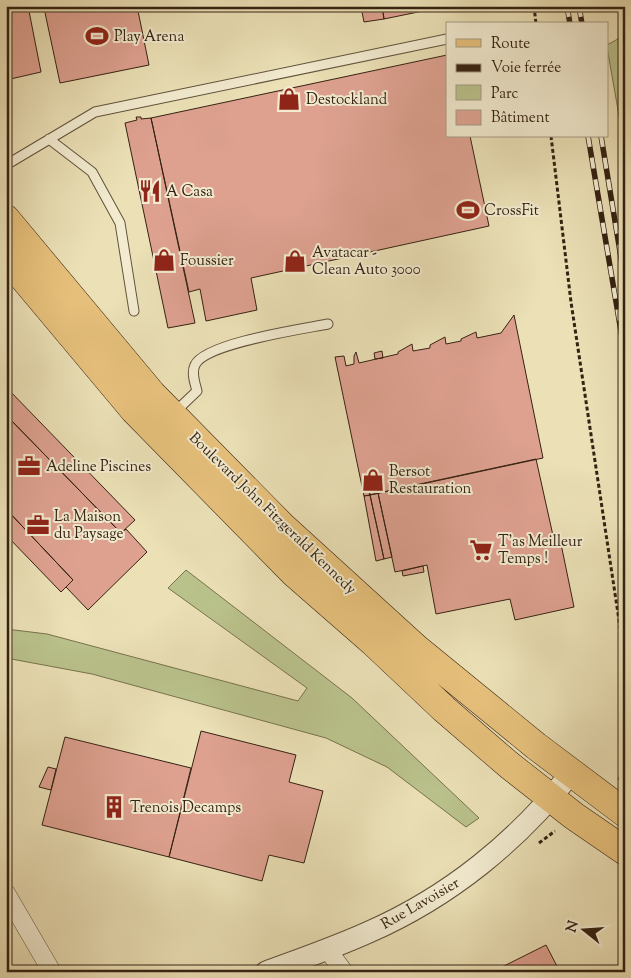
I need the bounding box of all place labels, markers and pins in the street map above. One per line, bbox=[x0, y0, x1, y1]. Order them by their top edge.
sports icon: Play Arena bbox=[84, 23, 110, 49]
place label: Play Arena bbox=[114, 27, 184, 48]
shop icon: Destockland bbox=[276, 86, 302, 112]
place label: Destockland bbox=[306, 90, 388, 111]
restaurant icon: A Casa bbox=[137, 178, 163, 204]
place label: A Casa bbox=[166, 182, 213, 203]
sports icon: CrossFit bbox=[455, 197, 481, 223]
place label: CrossFit bbox=[484, 201, 539, 222]
place label: Avatacar - Clean Auto 3000 bbox=[312, 243, 421, 281]
shop icon: Foussier bbox=[151, 247, 177, 273]
shop icon: Avatacar - Clean Auto 3000 bbox=[282, 248, 308, 274]
place label: Foussier bbox=[180, 251, 234, 272]
office icon: Adeline Piscines bbox=[16, 453, 42, 479]
place label: Adeline Piscines bbox=[46, 457, 151, 478]
place label: Bersot Restauration bbox=[389, 462, 472, 500]
shop icon: Bersot Restauration bbox=[360, 467, 386, 493]
place label: La Maison du Paysage bbox=[54, 507, 123, 545]
office icon: La Maison du Paysage bbox=[25, 512, 51, 538]
place label: T'as Meilleur Temps ! bbox=[498, 532, 583, 570]
supermarket icon: T'as Meilleur Temps ! bbox=[468, 537, 494, 563]
building icon: Trenois Decamps bbox=[101, 794, 127, 820]
place label: Trenois Decamps bbox=[130, 798, 241, 819]

